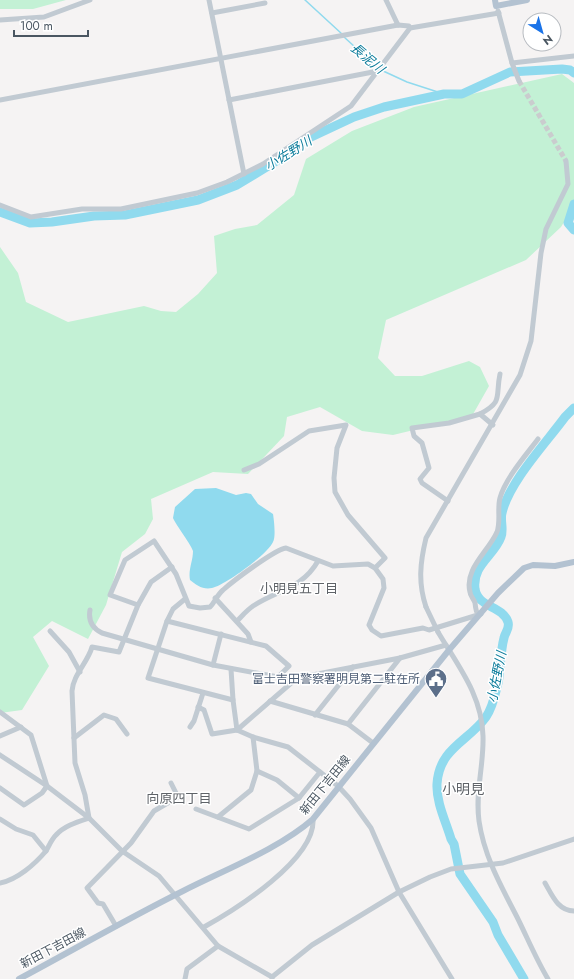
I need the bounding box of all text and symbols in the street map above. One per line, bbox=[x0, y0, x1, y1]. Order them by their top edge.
scale bar bbox=[14, 12, 88, 38]
north arrow bbox=[522, 12, 562, 52]
text: 100 m bbox=[20, 17, 53, 35]
text: N bbox=[540, 31, 556, 49]
water label: 長泥川 bbox=[347, 39, 390, 79]
water label: 小佐野川 bbox=[261, 131, 317, 175]
district label: 小明見五丁目 bbox=[260, 579, 338, 598]
water label: 小佐野川 bbox=[482, 648, 511, 704]
public building icon: 富士吉田警察署明見第二駐在所 bbox=[423, 666, 449, 699]
place label: 富士吉田警察署明見第二駐在所 bbox=[252, 670, 420, 688]
street label: 新田下吉田線 bbox=[295, 751, 355, 819]
district label: 小明見 bbox=[442, 779, 484, 799]
district label: 向原四丁目 bbox=[146, 789, 212, 808]
street label: 新田下吉田線 bbox=[17, 923, 89, 973]

